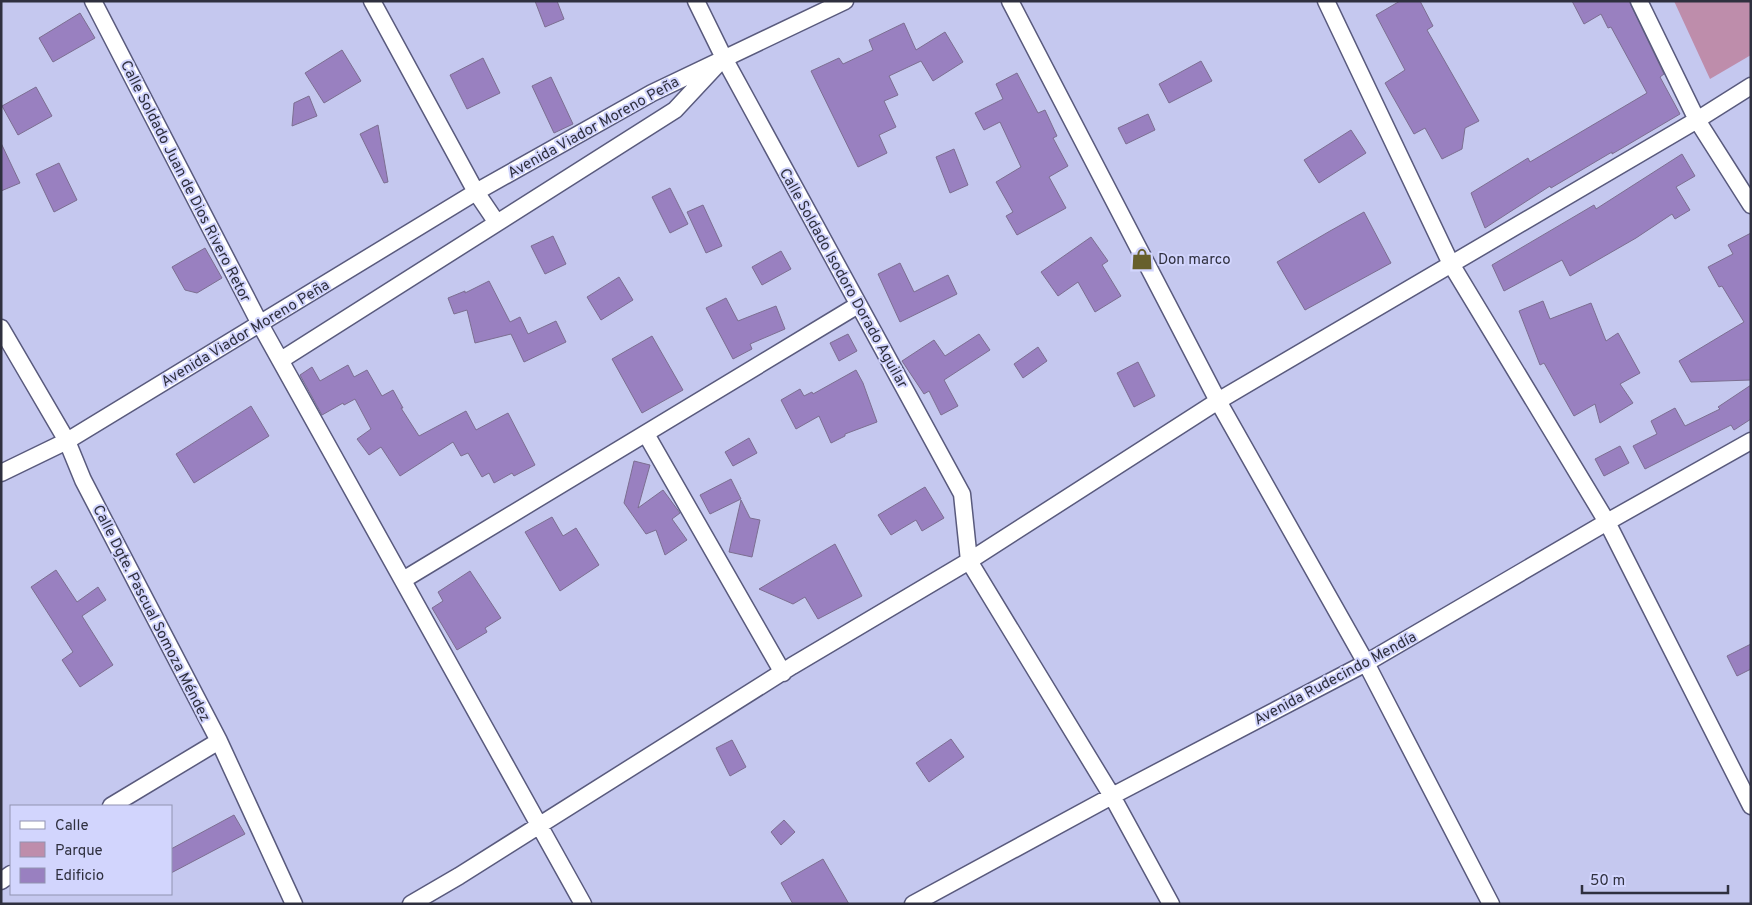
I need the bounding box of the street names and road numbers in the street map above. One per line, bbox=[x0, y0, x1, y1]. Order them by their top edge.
street label: Calle Soldado Juan de Dios Rivero Retor bbox=[115, 58, 254, 306]
street label: Avenida Viador Moreno Peña bbox=[505, 73, 683, 183]
street label: Calle Soldado Isodoro Dorado Aguilar bbox=[774, 165, 911, 392]
street label: Avenida Viador Moreno Peña bbox=[158, 276, 333, 392]
street label: Calle Dgte. Pascual Somoza Méndez bbox=[87, 502, 214, 725]
street label: Avenida Rudecindo Mendía bbox=[1251, 628, 1420, 730]

